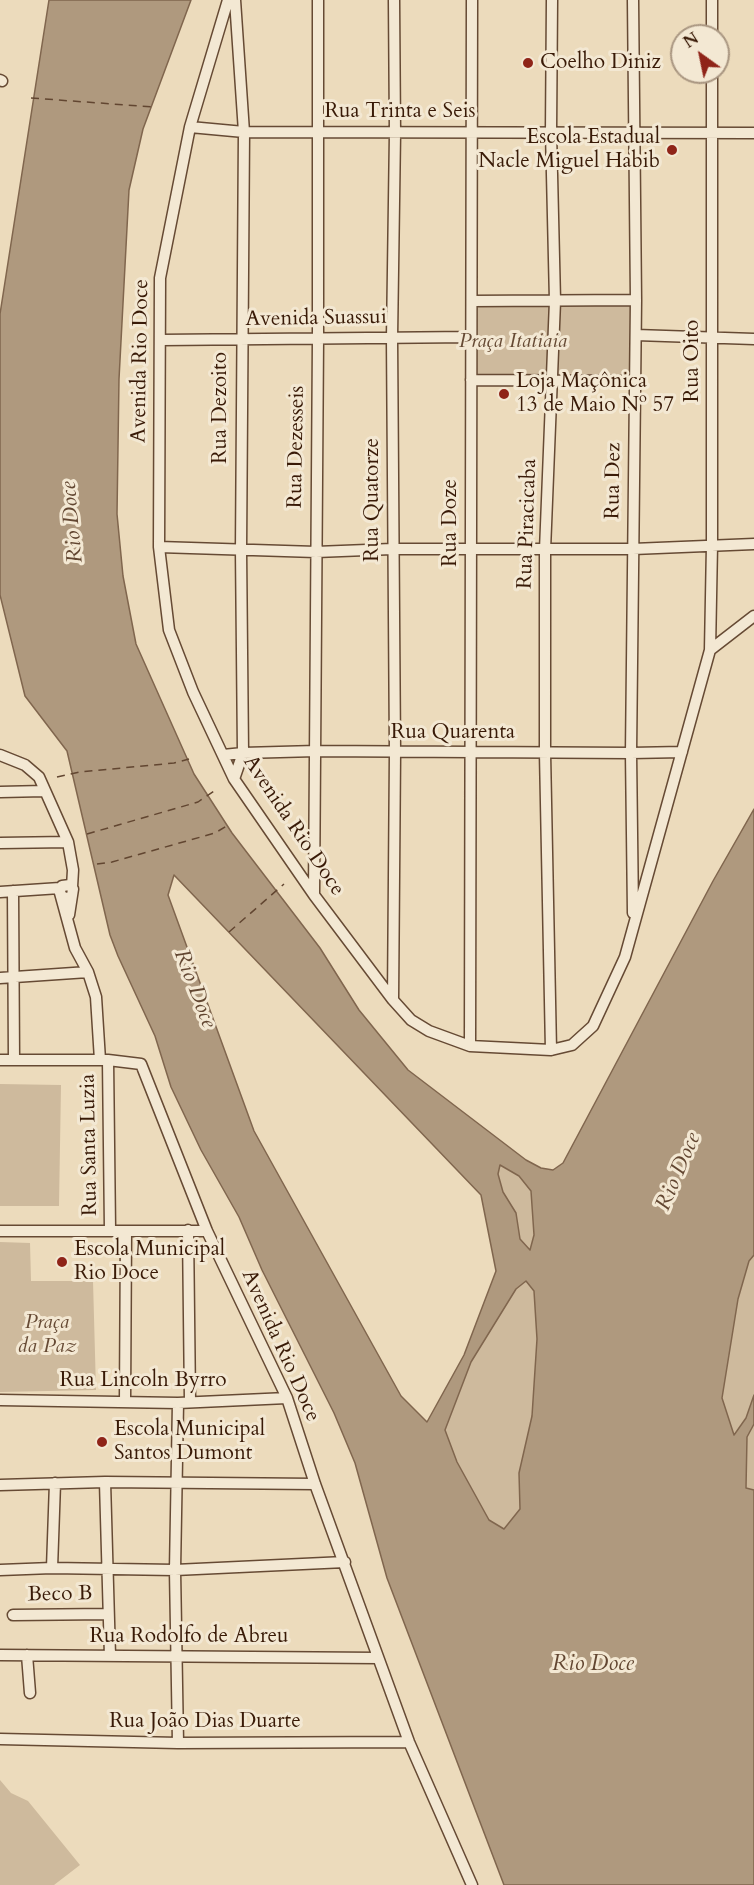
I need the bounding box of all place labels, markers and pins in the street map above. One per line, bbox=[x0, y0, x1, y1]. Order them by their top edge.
place label: Coelho Diniz bbox=[540, 50, 661, 76]
marker: Coelho Diniz bbox=[521, 56, 535, 70]
place label: Escola Estadual Nacle Miguel Habib bbox=[478, 125, 660, 175]
marker: Escola Estadual Nacle Miguel Habib bbox=[665, 143, 679, 157]
place label: Loja Maçônica 13 de Maio Nº 57 bbox=[516, 369, 674, 419]
marker: Loja Maçônica 13 de Maio Nº 57 bbox=[497, 387, 511, 401]
place label: Escola Municipal Rio Doce bbox=[74, 1237, 225, 1287]
marker: Escola Municipal Rio Doce bbox=[55, 1255, 69, 1269]
place label: Escola Municipal Santos Dumont bbox=[114, 1417, 265, 1467]
marker: Escola Municipal Santos Dumont bbox=[95, 1435, 109, 1449]

